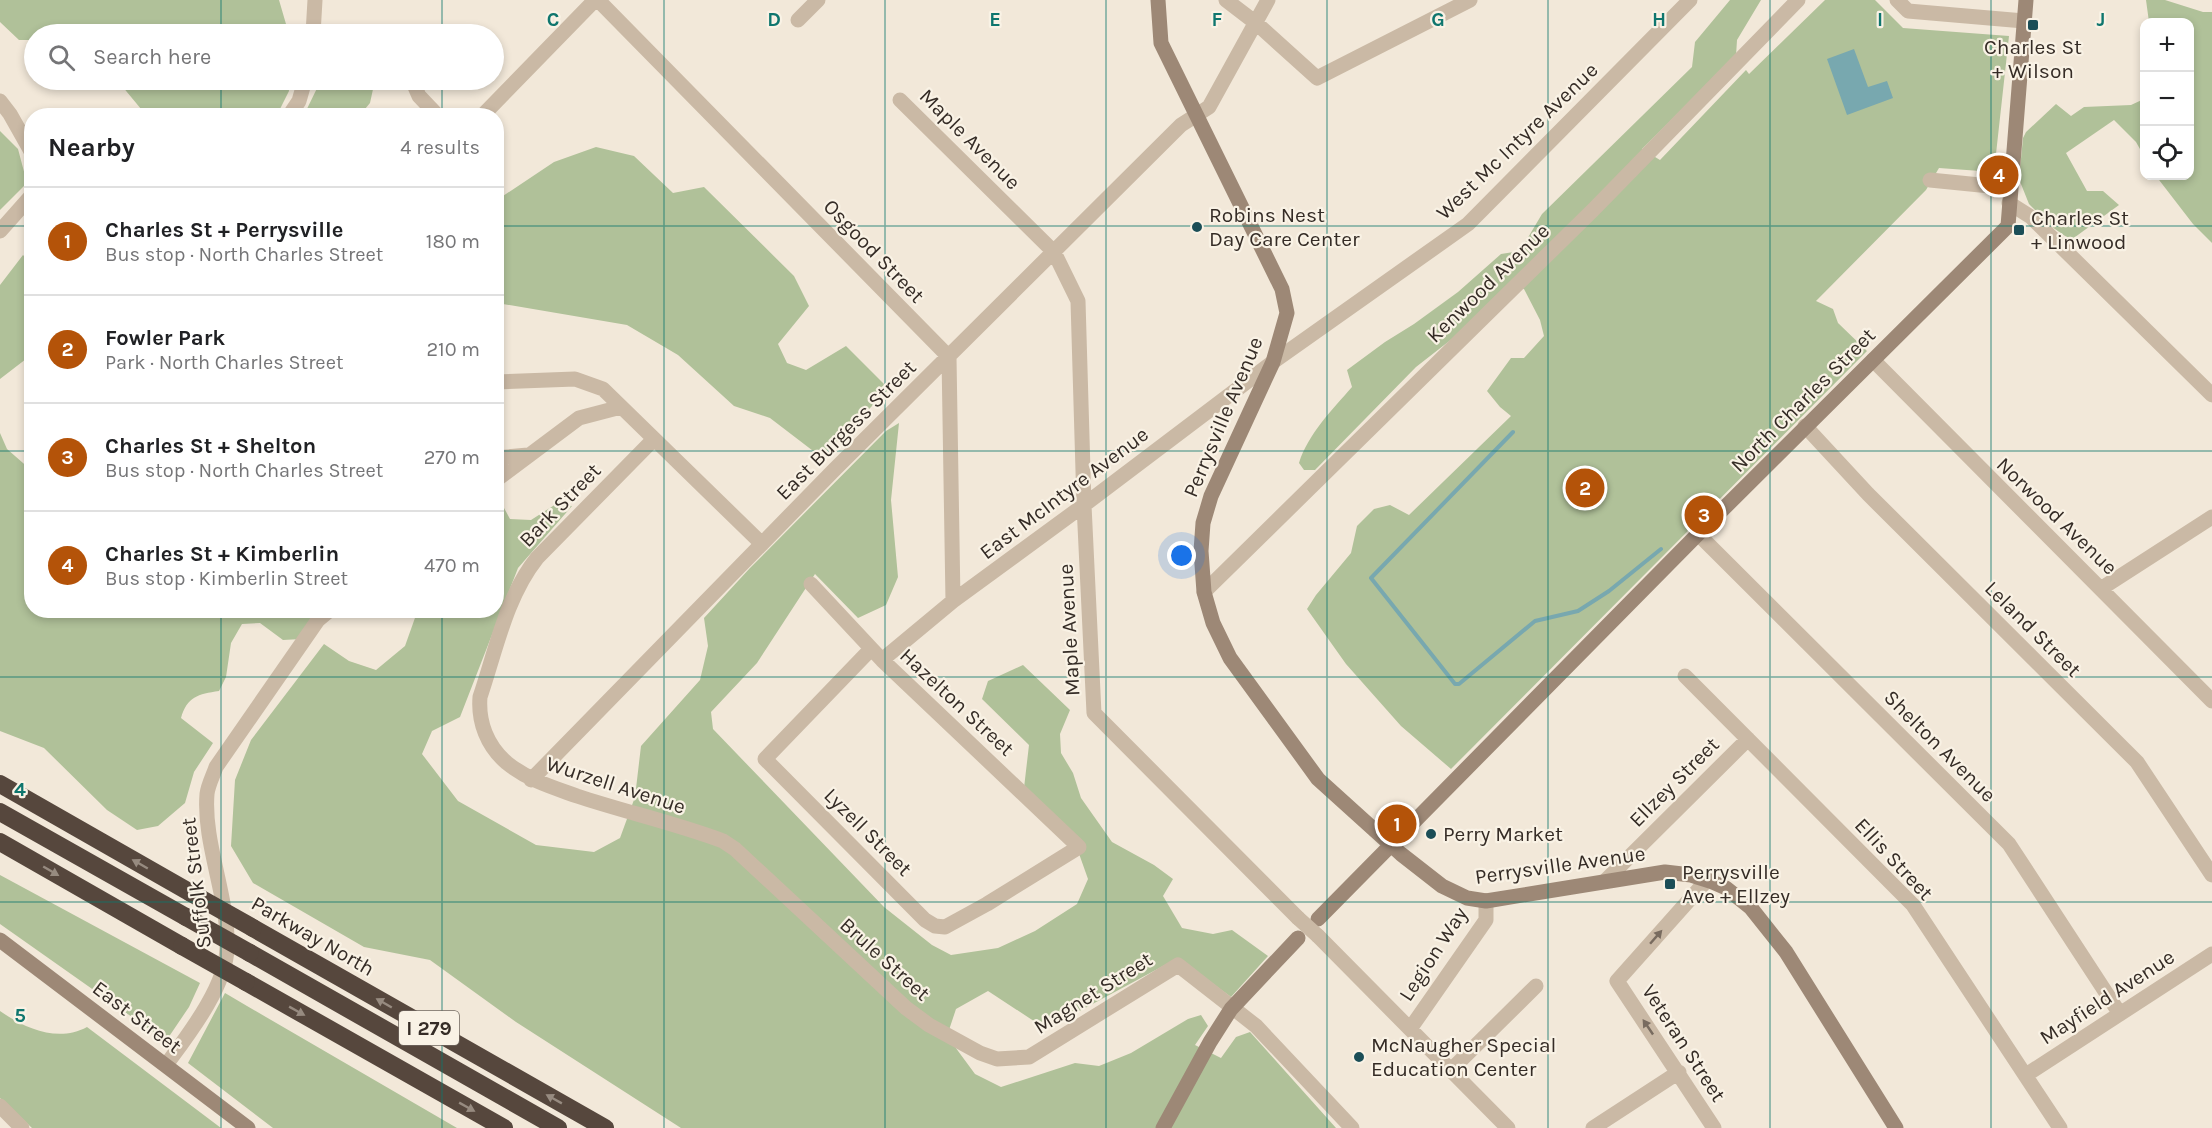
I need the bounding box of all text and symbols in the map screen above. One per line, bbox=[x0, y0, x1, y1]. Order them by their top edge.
text: C bbox=[547, 8, 559, 31]
text: D bbox=[767, 8, 781, 31]
text: E bbox=[989, 8, 1001, 31]
text: F bbox=[1212, 8, 1223, 31]
text: G bbox=[1431, 8, 1445, 31]
text: H bbox=[1652, 8, 1666, 31]
text: I bbox=[1877, 8, 1883, 31]
text: J bbox=[2097, 8, 2105, 31]
marker: Charles St + Wilson bbox=[2026, 18, 2040, 32]
map controls bbox=[2140, 18, 2194, 180]
button: + bbox=[2140, 18, 2194, 72]
search box bbox=[24, 24, 504, 90]
place label: Charles St + Wilson bbox=[1984, 35, 2082, 83]
icon: search bbox=[45, 41, 78, 74]
text: Search here bbox=[93, 44, 211, 70]
street label: West Mc Intyre Avenue bbox=[1431, 58, 1603, 224]
button: − bbox=[2140, 72, 2194, 126]
street label: Maple Avenue bbox=[915, 84, 1025, 194]
button: locate bbox=[2140, 126, 2194, 180]
text: Nearby bbox=[48, 132, 135, 163]
text: 4 results bbox=[400, 136, 480, 159]
pin: 4 bbox=[1980, 152, 2018, 198]
street label: Osgood Street bbox=[819, 194, 929, 308]
place label: Robins Nest Day Care Center bbox=[1209, 203, 1360, 251]
place label: Charles St + Linwood bbox=[2031, 206, 2129, 254]
text: Charles St + Perrysville bbox=[105, 217, 343, 243]
street label: Kenwood Avenue bbox=[1422, 218, 1554, 348]
marker: Robins Nest Day Care Center bbox=[1190, 220, 1204, 234]
marker: Charles St + Linwood bbox=[2012, 223, 2026, 237]
text: 1 bbox=[64, 230, 71, 253]
text: 180 m bbox=[426, 230, 480, 253]
text: Bus stop · North Charles Street bbox=[105, 243, 383, 266]
street label: North Charles Street bbox=[1726, 323, 1880, 477]
text: Fowler Park bbox=[105, 325, 225, 351]
street label: Perrysville Avenue bbox=[1178, 333, 1268, 501]
text: 2 bbox=[61, 338, 74, 361]
text: 210 m bbox=[426, 338, 480, 361]
text: Park · North Charles Street bbox=[105, 351, 343, 374]
street label: East Burgess Street bbox=[771, 355, 921, 505]
street label: East McIntyre Avenue bbox=[975, 422, 1153, 564]
text: Charles St + Shelton bbox=[105, 433, 316, 459]
text: 3 bbox=[61, 446, 74, 469]
text: 270 m bbox=[424, 446, 480, 469]
street label: Norwood Avenue bbox=[1992, 452, 2122, 580]
street label: Bark Street bbox=[514, 458, 606, 552]
text: Bus stop · North Charles Street bbox=[105, 459, 383, 482]
pin: 2 bbox=[1566, 466, 1604, 510]
pin: 3 bbox=[1684, 492, 1724, 538]
text: Charles St + Kimberlin bbox=[105, 541, 339, 567]
your location bbox=[1167, 541, 1196, 570]
text: 4 bbox=[62, 554, 73, 577]
text: 470 m bbox=[424, 554, 480, 577]
street label: Maple Avenue bbox=[1054, 563, 1084, 697]
text: Bus stop · Kimberlin Street bbox=[105, 567, 348, 590]
street label: Leland Street bbox=[1980, 576, 2086, 682]
street label: Hazelton Street bbox=[895, 643, 1019, 761]
street label: Shelton Avenue bbox=[1879, 685, 2001, 807]
street label: Ellzey Street bbox=[1624, 732, 1724, 832]
street label: Wurzell Avenue bbox=[543, 751, 689, 819]
text: 4 bbox=[14, 778, 26, 801]
street label: Lyzell Street bbox=[819, 783, 917, 881]
pin: 1 bbox=[1378, 802, 1416, 846]
street label: Ellis Street bbox=[1850, 813, 1938, 905]
street label: Suffolk Street bbox=[176, 816, 216, 950]
place label: Perry Market bbox=[1443, 822, 1563, 846]
marker: Perry Market bbox=[1424, 827, 1438, 841]
street label: Perrysville Avenue bbox=[1473, 841, 1647, 889]
one-way arrow bbox=[132, 858, 148, 869]
place label: Perrysville Ave + Ellzey bbox=[1682, 860, 1790, 908]
one-way arrow bbox=[43, 865, 59, 876]
marker: Perrysville Ave + Ellzey bbox=[1663, 877, 1677, 891]
street label: Parkway North bbox=[247, 891, 379, 981]
street label: Legion Way bbox=[1394, 902, 1472, 1006]
street label: Brule Street bbox=[835, 912, 935, 1006]
one-way arrow bbox=[1649, 930, 1662, 945]
street label: Mayfield Avenue bbox=[2035, 945, 2179, 1049]
street label: Magnet Street bbox=[1029, 947, 1157, 1039]
street label: East Street bbox=[88, 976, 186, 1058]
street label: Veteran Street bbox=[1637, 980, 1731, 1106]
one-way arrow bbox=[375, 998, 392, 1008]
text: 5 bbox=[14, 1004, 26, 1027]
one-way arrow bbox=[289, 1006, 306, 1016]
road number: I 279 bbox=[399, 1011, 459, 1045]
one-way arrow bbox=[1642, 1019, 1654, 1035]
place label: McNaugher Special Education Center bbox=[1371, 1033, 1556, 1081]
marker: McNaugher Special Education Center bbox=[1352, 1050, 1366, 1064]
one-way arrow bbox=[545, 1094, 562, 1104]
one-way arrow bbox=[459, 1102, 476, 1112]

